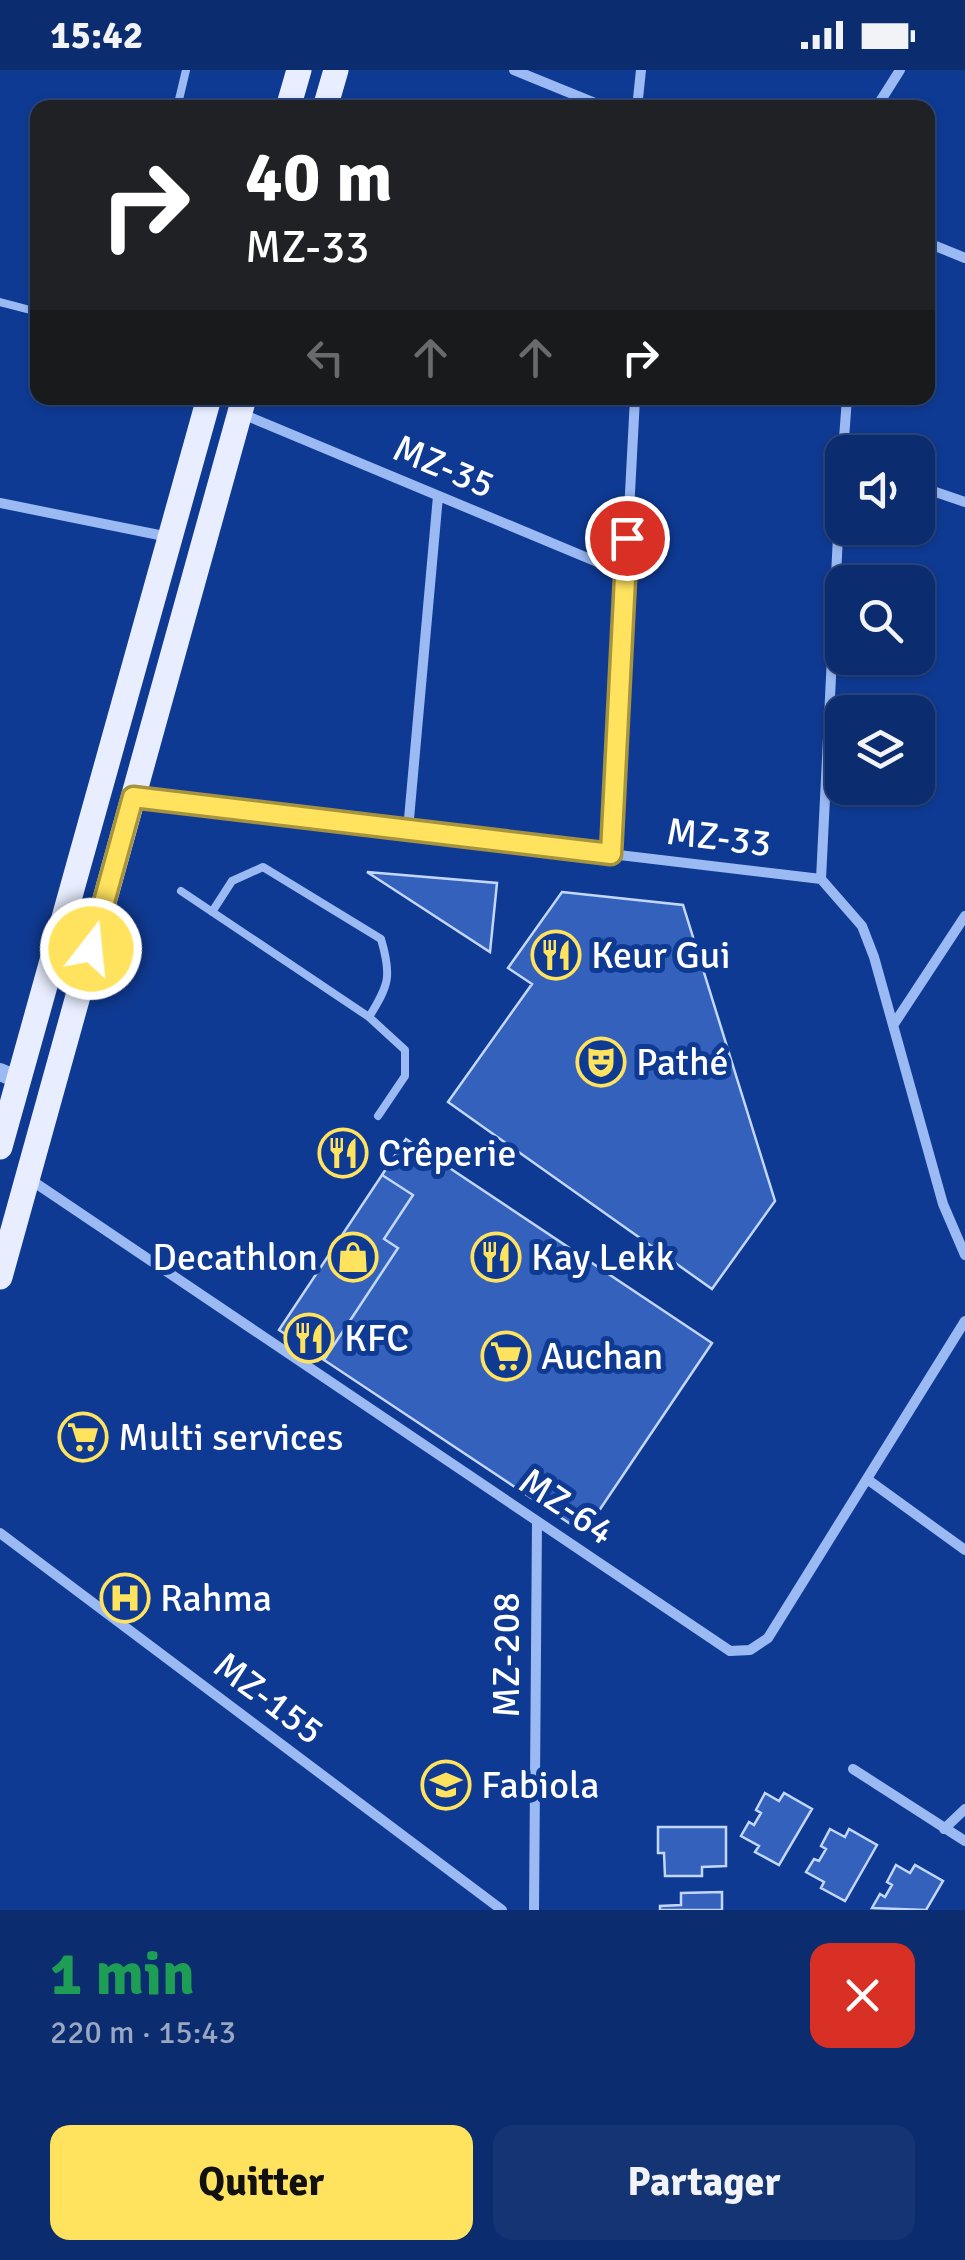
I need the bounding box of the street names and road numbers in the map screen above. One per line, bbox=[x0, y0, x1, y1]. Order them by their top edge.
street label: MZ-35 bbox=[386, 424, 501, 509]
street label: MZ-33 bbox=[664, 808, 774, 867]
street label: MZ-64 bbox=[510, 1458, 623, 1555]
street label: MZ-208 bbox=[483, 1592, 530, 1718]
street label: MZ-155 bbox=[204, 1642, 333, 1755]

